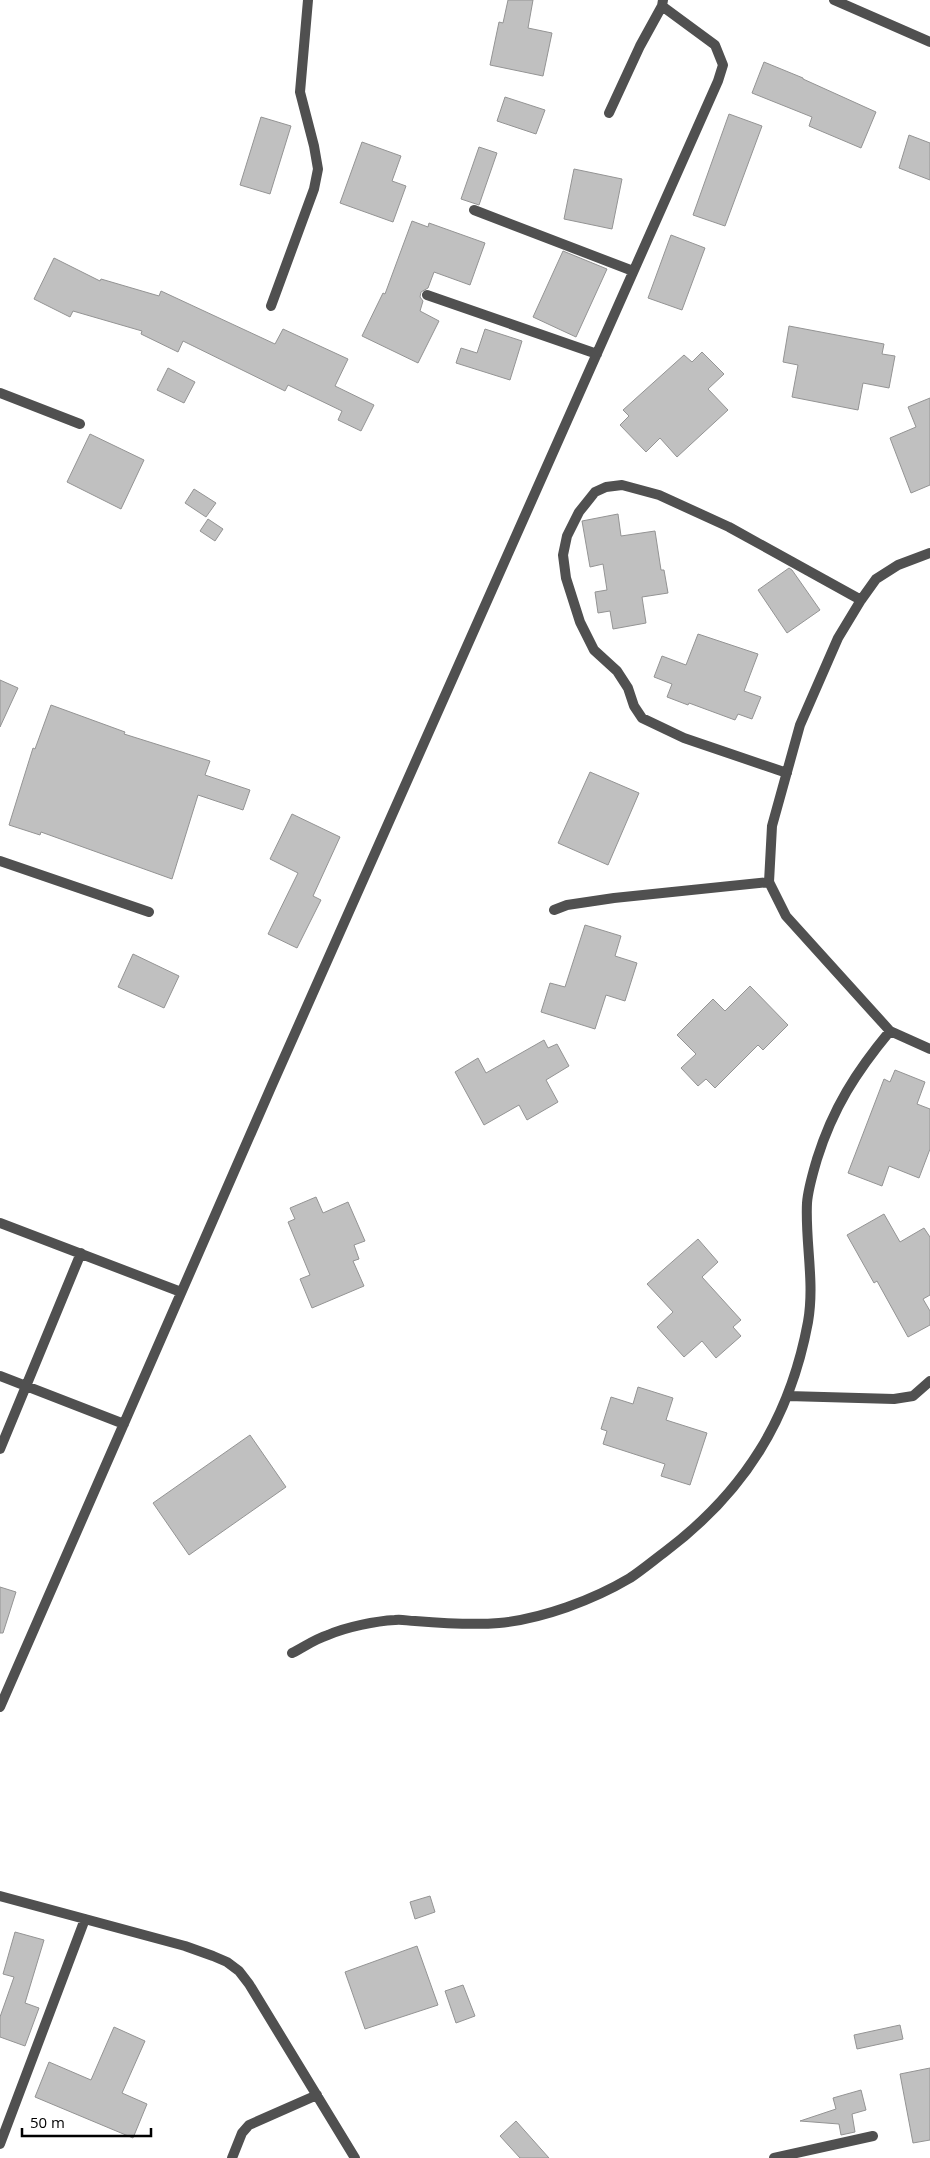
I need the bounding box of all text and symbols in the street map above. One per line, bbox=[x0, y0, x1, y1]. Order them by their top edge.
scale bar bbox=[22, 2106, 151, 2138]
text: 50 m bbox=[30, 2112, 65, 2132]

